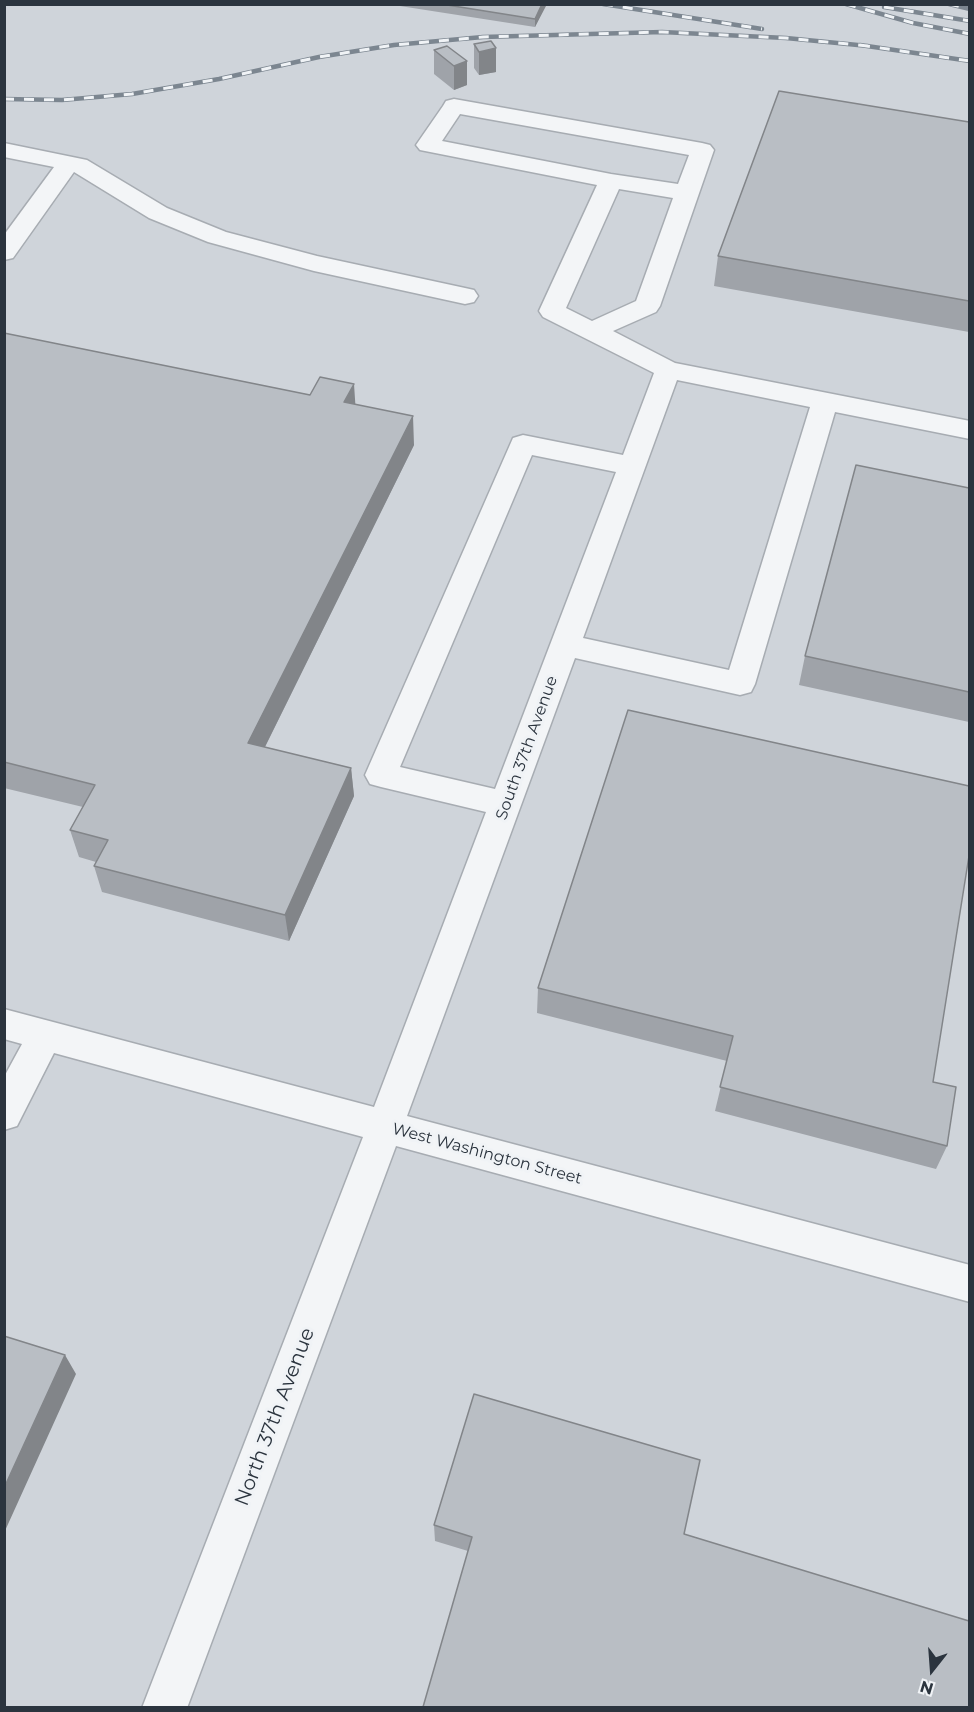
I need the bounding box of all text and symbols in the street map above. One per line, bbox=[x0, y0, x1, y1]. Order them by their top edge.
street label: South 37th Avenue bbox=[492, 673, 562, 823]
street label: West Washington Street bbox=[390, 1119, 584, 1189]
street label: North 37th Avenue bbox=[230, 1325, 320, 1509]
north arrow bbox=[902, 1640, 962, 1700]
text: N bbox=[918, 1677, 936, 1699]

